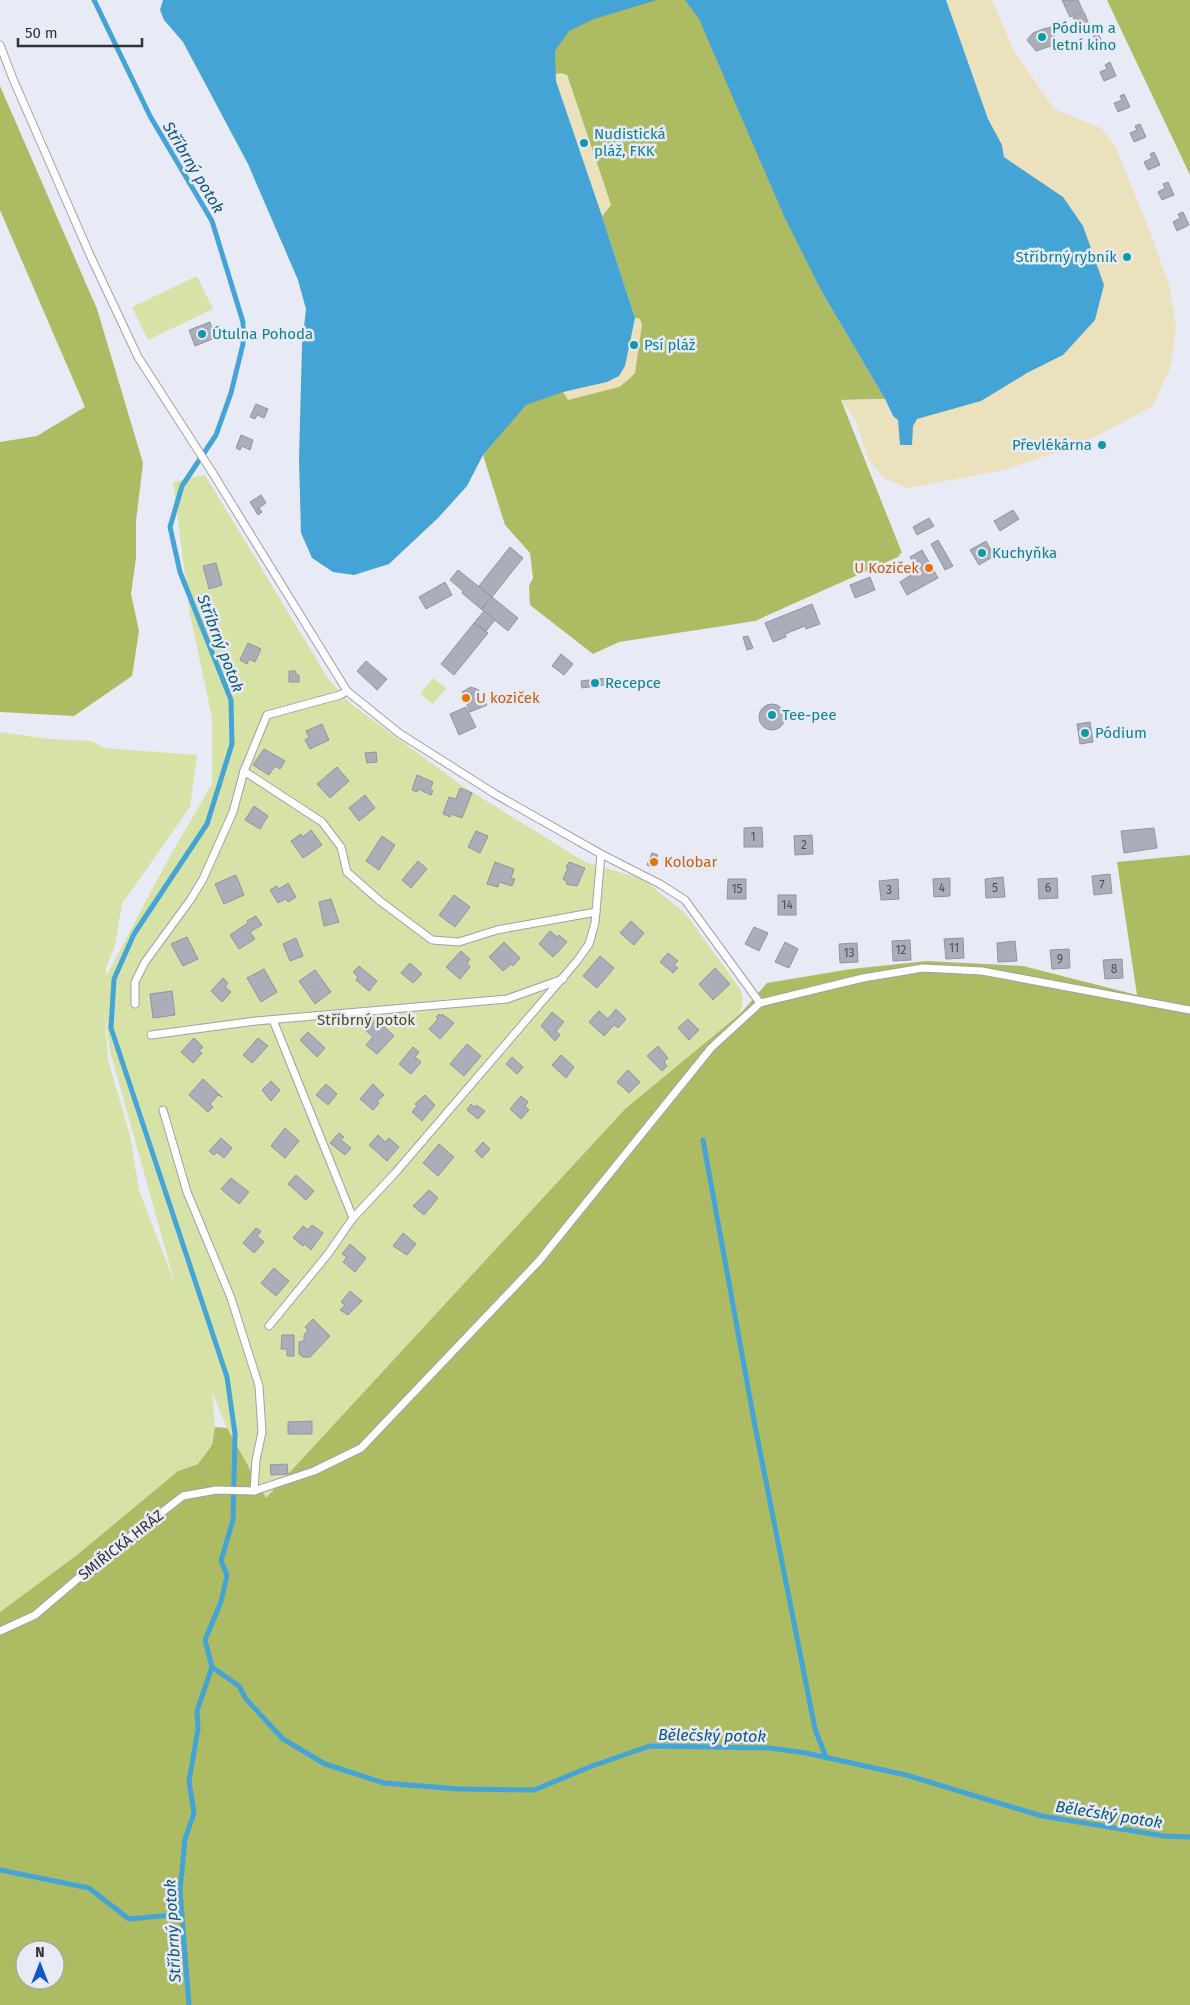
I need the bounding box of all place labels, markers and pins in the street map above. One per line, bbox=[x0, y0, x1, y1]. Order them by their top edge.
place label: Pódium a letní kino bbox=[1052, 19, 1116, 54]
marker: Pódium a letní kino bbox=[1036, 31, 1048, 43]
place label: Nudistická pláž, FKK bbox=[594, 125, 666, 160]
marker: Nudistická pláž, FKK bbox=[578, 137, 590, 149]
place label: Stříbrný rybník bbox=[1015, 248, 1117, 266]
marker: Stříbrný rybník bbox=[1121, 251, 1133, 263]
place label: Útulna Pohoda bbox=[212, 325, 313, 343]
marker: Útulna Pohoda bbox=[196, 328, 208, 340]
place label: Psí pláž bbox=[644, 336, 696, 354]
marker: Psí pláž bbox=[628, 339, 640, 351]
place label: Převlékárna bbox=[1012, 436, 1092, 454]
marker: Převlékárna bbox=[1096, 439, 1108, 451]
place label: Kuchyňka bbox=[992, 544, 1057, 562]
marker: Kuchyňka bbox=[976, 547, 988, 559]
place label: U Koziček bbox=[854, 559, 919, 577]
marker: U Koziček bbox=[923, 562, 935, 574]
place label: Recepce bbox=[605, 674, 661, 692]
marker: Recepce bbox=[589, 677, 601, 689]
place label: U koziček bbox=[476, 689, 540, 707]
marker: U koziček bbox=[460, 692, 472, 704]
place label: Tee-pee bbox=[782, 706, 837, 724]
marker: Tee-pee bbox=[766, 709, 778, 721]
place label: Pódium bbox=[1095, 724, 1147, 742]
marker: Pódium bbox=[1079, 727, 1091, 739]
place label: Kolobar bbox=[664, 853, 717, 871]
marker: Kolobar bbox=[648, 856, 660, 868]

